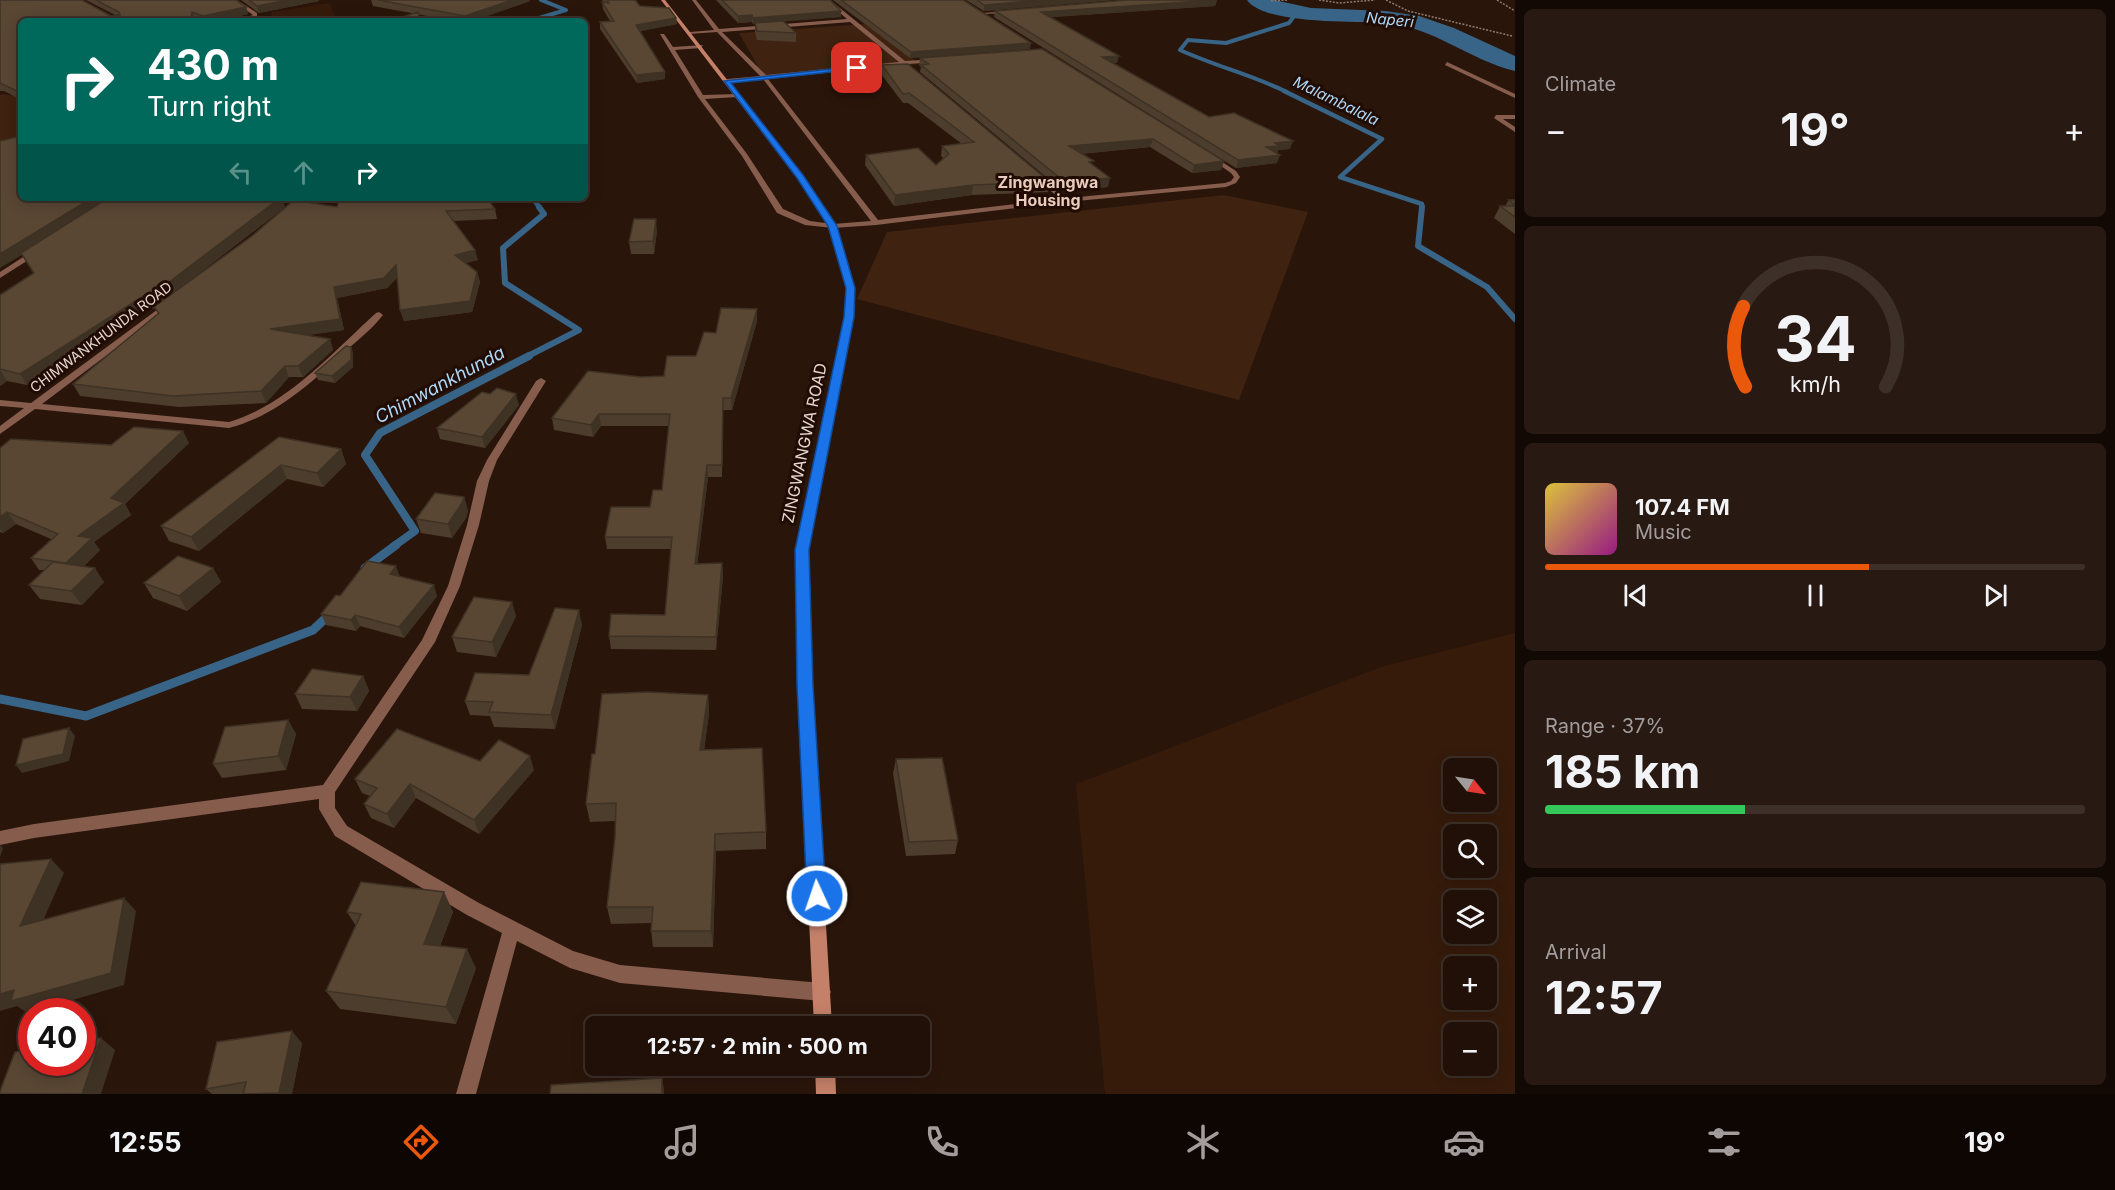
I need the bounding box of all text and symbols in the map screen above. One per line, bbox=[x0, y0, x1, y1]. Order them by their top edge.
water label: Naperi bbox=[1365, 8, 1415, 31]
text: 430 m bbox=[147, 39, 279, 90]
icon: right bbox=[48, 42, 126, 120]
pin bbox=[831, 42, 882, 93]
icon: arrive bbox=[840, 51, 873, 84]
water label: Malambalala bbox=[1290, 72, 1382, 129]
text: Climate bbox=[1545, 72, 1616, 96]
text: Turn right bbox=[147, 90, 271, 123]
text: 19° bbox=[1780, 102, 1850, 157]
text: − bbox=[1545, 110, 1567, 150]
text: + bbox=[2063, 110, 2085, 150]
icon: left bbox=[224, 156, 257, 189]
icon: ahead bbox=[287, 156, 320, 189]
icon: right bbox=[350, 156, 383, 189]
district label: Zingwangwa Housing bbox=[998, 172, 1098, 210]
street label: CHIMWANKHUNDA ROAD bbox=[26, 278, 175, 396]
text: 34 bbox=[1774, 301, 1856, 376]
water label: Chimwankhunda bbox=[371, 342, 508, 428]
street label: ZINGWANGWA ROAD bbox=[777, 361, 831, 525]
text: km/h bbox=[1790, 371, 1840, 397]
text: 107.4 FM bbox=[1635, 494, 1730, 520]
text: Music bbox=[1635, 520, 1692, 544]
icon: previous bbox=[1619, 579, 1652, 612]
icon: pause bbox=[1799, 579, 1832, 612]
icon: next bbox=[1979, 579, 2012, 612]
text: Range · 37% bbox=[1545, 714, 1665, 738]
text: 185 km bbox=[1545, 744, 1700, 799]
north arrow bbox=[1443, 758, 1497, 812]
map controls bbox=[1443, 758, 1497, 1076]
button: search bbox=[1443, 824, 1497, 878]
position arrow bbox=[785, 864, 849, 928]
button: layers bbox=[1443, 890, 1497, 944]
text: Arrival bbox=[1545, 940, 1607, 964]
button: + bbox=[1443, 956, 1497, 1010]
text: 12:57 bbox=[1545, 970, 1663, 1025]
speed limit sign: 40 bbox=[18, 998, 96, 1076]
button: − bbox=[1443, 1022, 1497, 1076]
text: 12:57 · 2 min · 500 m bbox=[647, 1033, 868, 1059]
icon: directions bbox=[400, 1121, 442, 1163]
icon: music bbox=[661, 1121, 703, 1163]
icon: phone bbox=[921, 1121, 963, 1163]
icon: climate bbox=[1182, 1121, 1224, 1163]
icon: car bbox=[1443, 1121, 1485, 1163]
icon: filters bbox=[1703, 1121, 1745, 1163]
text: 12:55 bbox=[109, 1126, 182, 1159]
text: 19° bbox=[1964, 1126, 2006, 1159]

